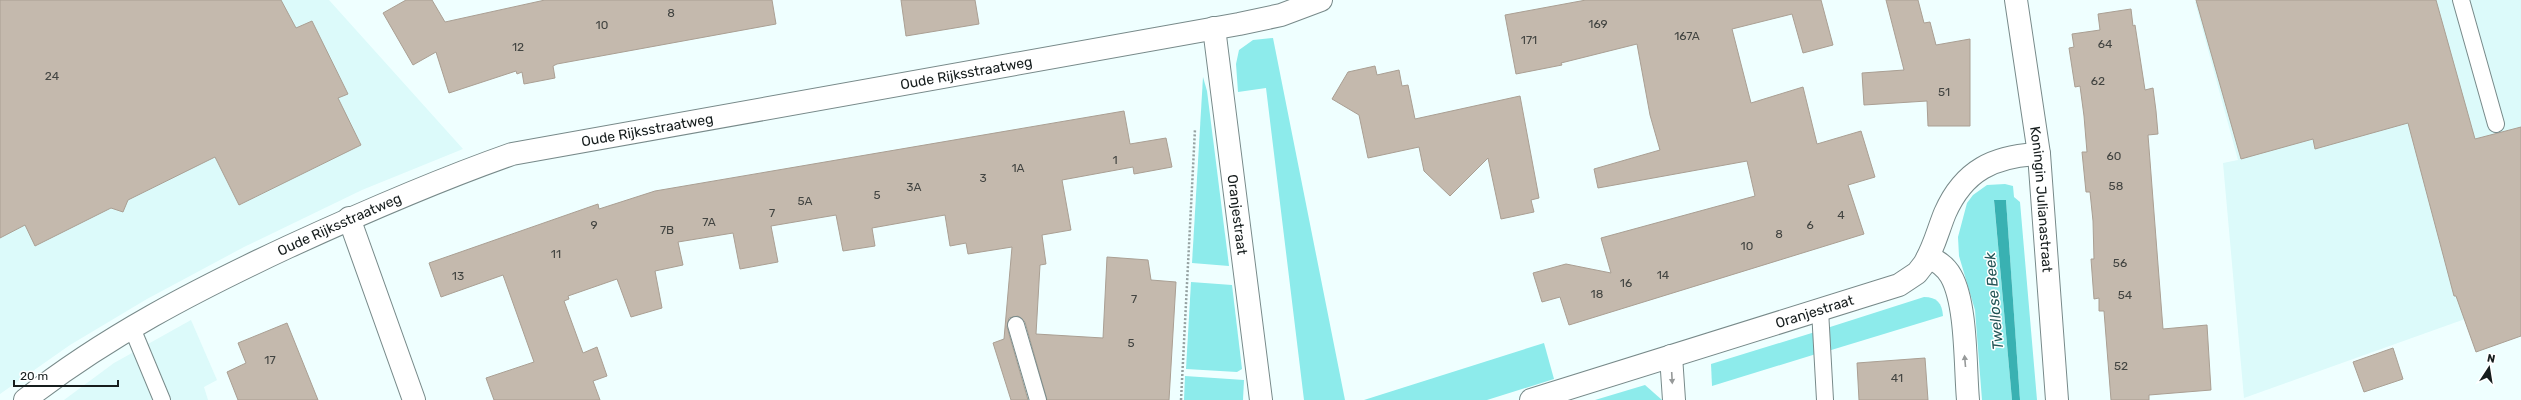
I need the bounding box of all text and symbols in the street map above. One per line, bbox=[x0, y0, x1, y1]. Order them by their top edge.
house number: 8 bbox=[667, 6, 675, 20]
house number: 169 bbox=[1588, 17, 1608, 31]
house number: 10 bbox=[596, 18, 608, 32]
house number: 167A bbox=[1674, 29, 1700, 43]
house number: 171 bbox=[1521, 33, 1537, 47]
house number: 64 bbox=[2098, 37, 2113, 51]
house number: 12 bbox=[512, 40, 524, 54]
street label: Oude Rijksstraatweg bbox=[899, 53, 1034, 93]
house number: 24 bbox=[45, 69, 60, 83]
house number: 62 bbox=[2091, 74, 2105, 88]
house number: 51 bbox=[1938, 85, 1950, 99]
street label: Oude Rijksstraatweg bbox=[580, 110, 715, 150]
street label: Koningin Julianastraat bbox=[2026, 125, 2056, 274]
house number: 60 bbox=[2107, 149, 2121, 163]
house number: 1 bbox=[1112, 153, 1118, 167]
house number: 1A bbox=[1011, 161, 1025, 175]
house number: 3 bbox=[979, 171, 987, 185]
street label: Oranjestraat bbox=[1224, 173, 1251, 256]
house number: 58 bbox=[2109, 179, 2123, 193]
house number: 3A bbox=[906, 180, 922, 194]
house number: 5 bbox=[873, 188, 881, 202]
street label: Oude Rijksstraatweg bbox=[275, 189, 404, 259]
house number: 5A bbox=[797, 194, 813, 208]
house number: 7 bbox=[769, 206, 775, 220]
house number: 4 bbox=[1837, 208, 1845, 222]
house number: 7A bbox=[702, 215, 716, 229]
house number: 9 bbox=[590, 218, 598, 232]
house number: 6 bbox=[1806, 218, 1814, 232]
house number: 7B bbox=[660, 223, 674, 237]
house number: 8 bbox=[1775, 227, 1783, 241]
house number: 10 bbox=[1741, 239, 1753, 253]
house number: 11 bbox=[551, 247, 561, 261]
water label: Twellose Beek bbox=[1981, 251, 2007, 351]
house number: 56 bbox=[2113, 256, 2127, 270]
house number: 14 bbox=[1657, 268, 1670, 282]
house number: 13 bbox=[452, 269, 464, 283]
house number: 16 bbox=[1620, 276, 1632, 290]
house number: 18 bbox=[1591, 287, 1603, 301]
house number: 54 bbox=[2118, 288, 2133, 302]
street label: Oranjestraat bbox=[1773, 291, 1856, 332]
house number: 7 bbox=[1131, 292, 1137, 306]
house number: 5 bbox=[1127, 336, 1135, 350]
north arrow bbox=[2469, 348, 2509, 388]
text: N bbox=[2486, 352, 2496, 366]
house number: 17 bbox=[264, 353, 276, 367]
one-way arrow bbox=[1962, 355, 1968, 367]
house number: 52 bbox=[2114, 359, 2128, 373]
scale bar bbox=[14, 362, 118, 388]
text: 20 m bbox=[20, 369, 48, 383]
house number: 41 bbox=[1891, 371, 1903, 385]
one-way arrow bbox=[1669, 372, 1676, 384]

